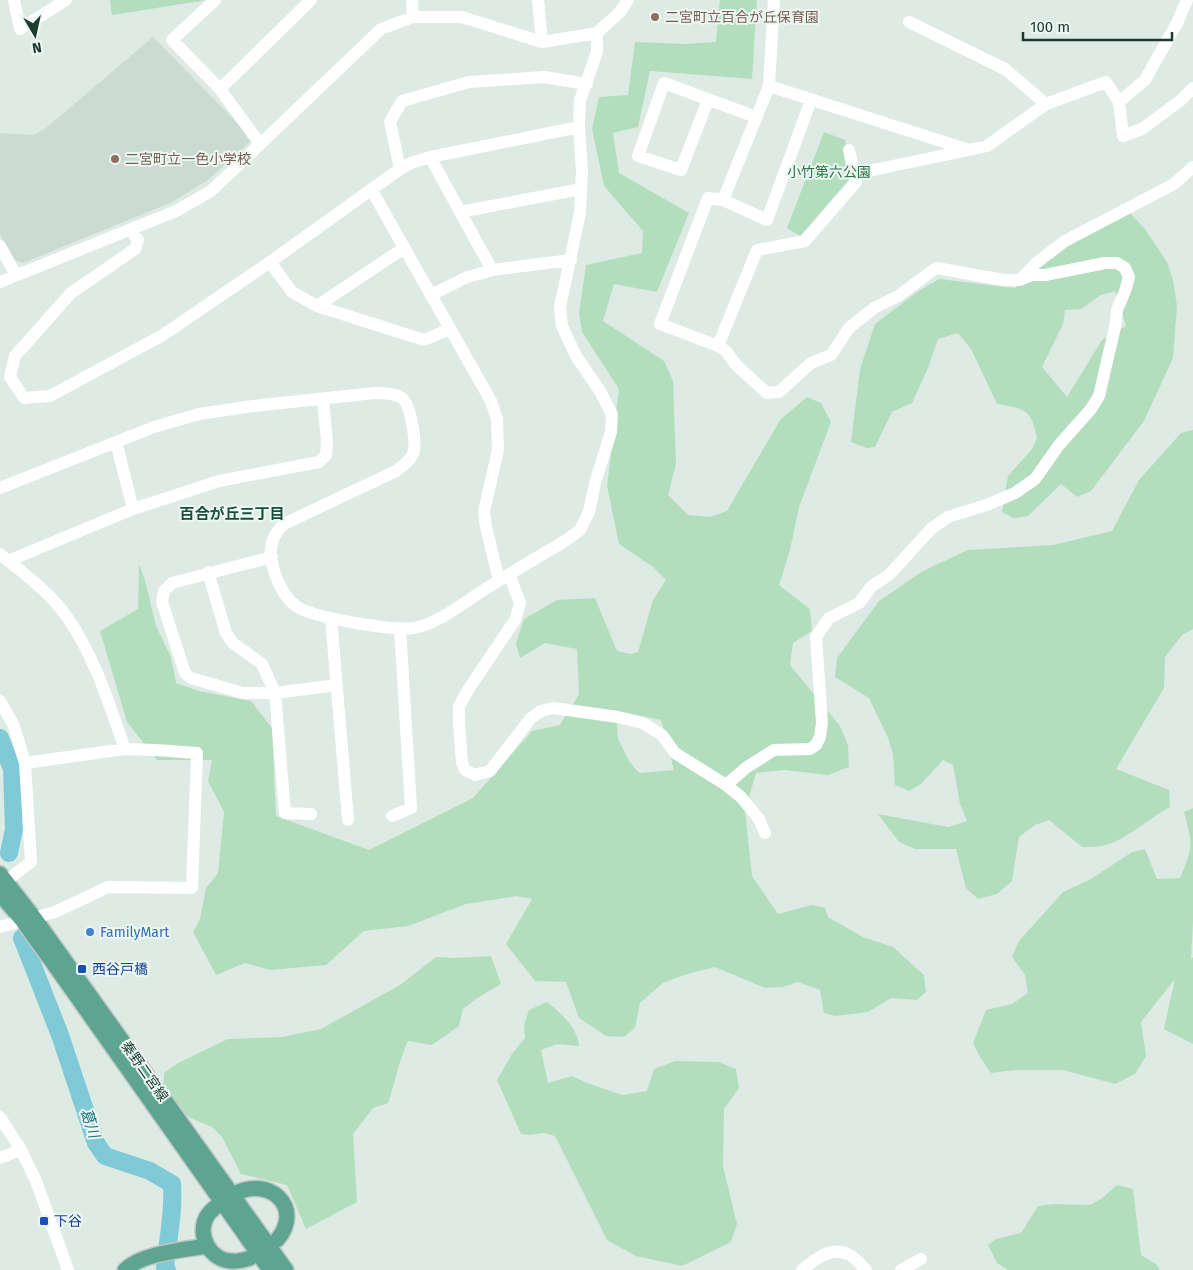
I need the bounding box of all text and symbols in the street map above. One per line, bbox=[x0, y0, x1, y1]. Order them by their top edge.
place label: 二宮町立百合が丘保育園 bbox=[665, 9, 819, 26]
north arrow bbox=[10, 10, 60, 60]
scale bar bbox=[1023, 10, 1172, 42]
marker: 二宮町立百合が丘保育園 bbox=[649, 11, 661, 23]
text: 100 m bbox=[1030, 18, 1070, 36]
text: N bbox=[31, 38, 43, 56]
place label: 二宮町立一色小学校 bbox=[125, 151, 251, 168]
marker: 二宮町立一色小学校 bbox=[109, 153, 121, 165]
park label: 小竹第六公園 bbox=[787, 164, 871, 181]
district label: 百合が丘三丁目 bbox=[179, 505, 285, 523]
place label: FamilyMart bbox=[100, 924, 170, 941]
marker: FamilyMart bbox=[84, 926, 96, 938]
place label: 西谷戸橋 bbox=[92, 961, 148, 978]
marker: 西谷戸橋 bbox=[76, 963, 88, 975]
street label: 秦野二宮線 bbox=[118, 1038, 172, 1105]
water label: 葛川 bbox=[77, 1106, 104, 1142]
place label: 下谷 bbox=[54, 1213, 82, 1230]
marker: 下谷 bbox=[38, 1215, 50, 1227]

